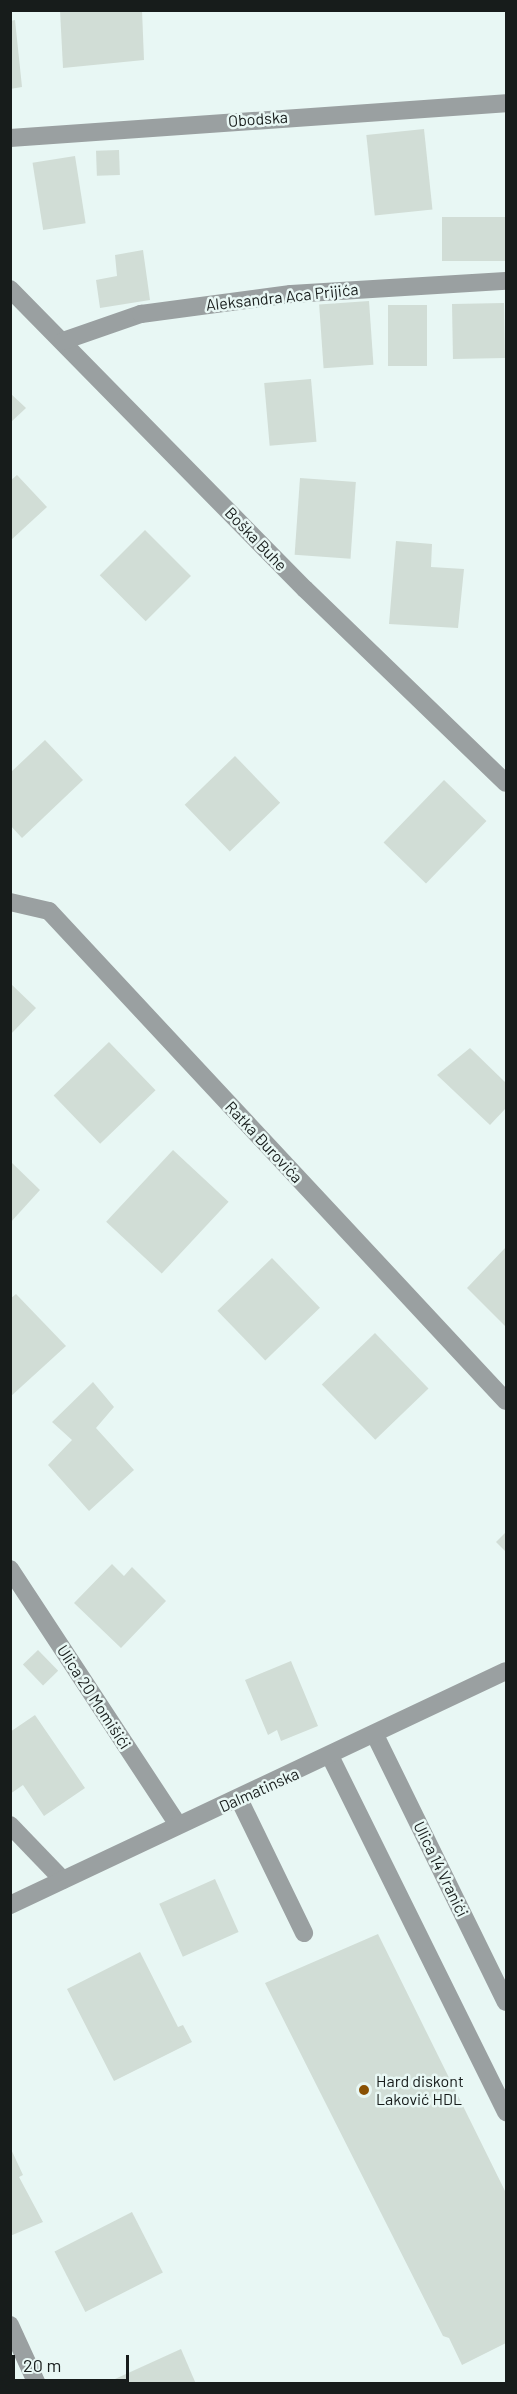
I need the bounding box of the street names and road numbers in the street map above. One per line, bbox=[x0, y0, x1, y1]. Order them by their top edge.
street label: Obodska bbox=[228, 107, 288, 131]
street label: Aleksandra Aca Prijića bbox=[205, 279, 359, 315]
street label: Boška Buhe bbox=[221, 503, 291, 575]
street label: Ratka Đurovića bbox=[221, 1097, 307, 1187]
street label: Ulica 20 Momišići bbox=[53, 1641, 135, 1753]
street label: Dalmatinska bbox=[216, 1764, 302, 1816]
street label: Ulica 14 Vranići bbox=[410, 1818, 472, 1920]

